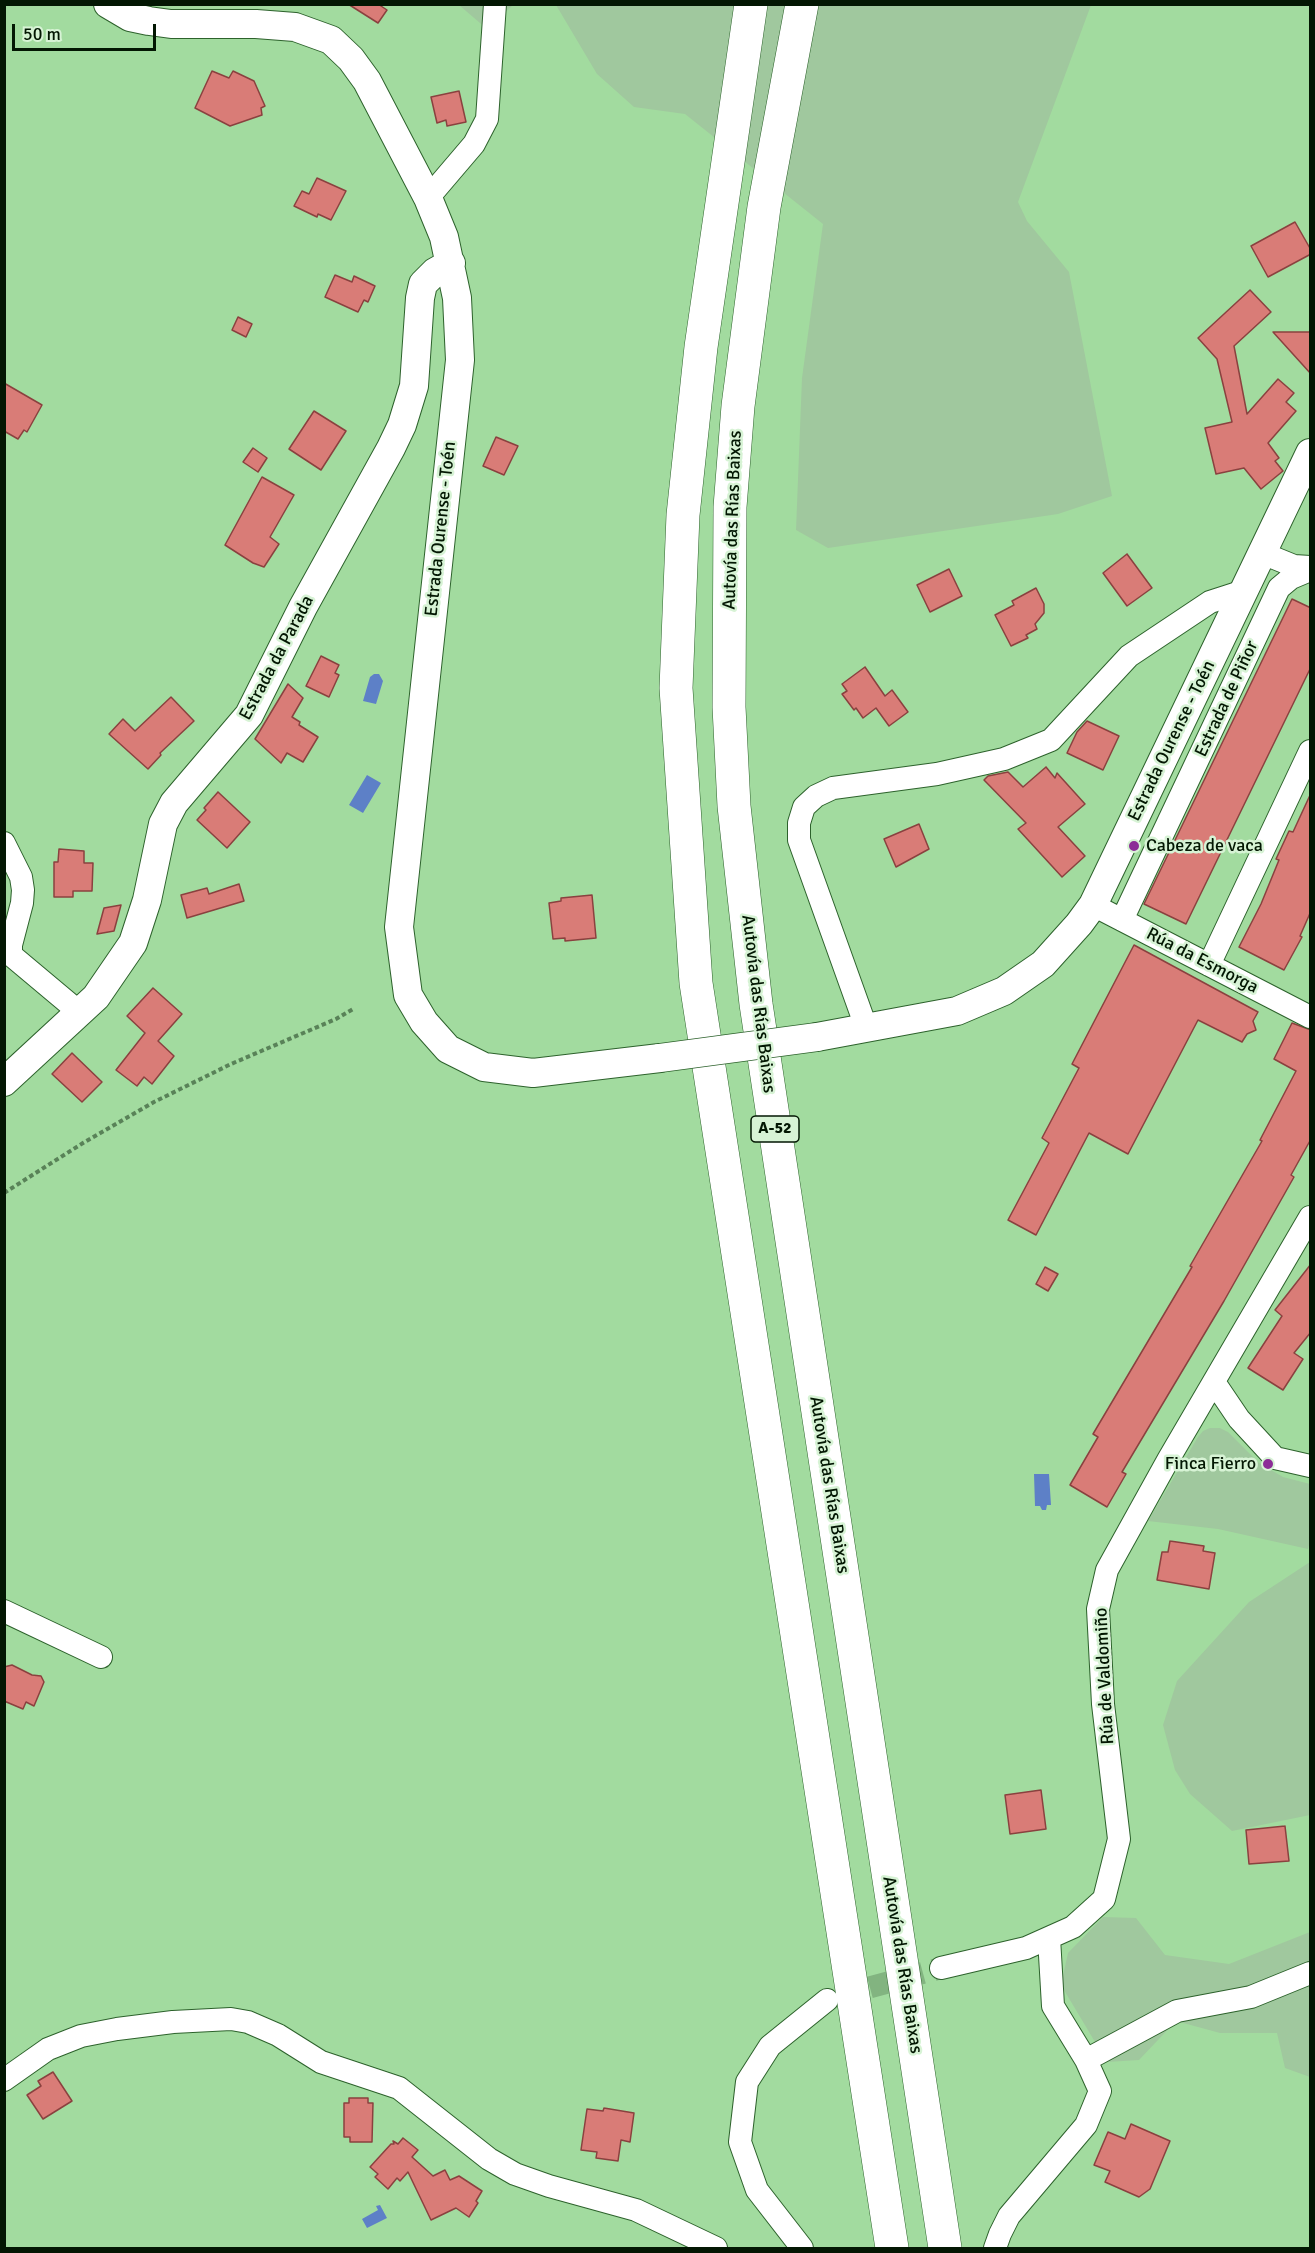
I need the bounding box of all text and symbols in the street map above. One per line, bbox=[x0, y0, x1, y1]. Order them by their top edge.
scale bar bbox=[15, 12, 159, 50]
text: 50 m bbox=[23, 23, 61, 45]
street label: Autovía das Rías Baixas bbox=[719, 430, 747, 610]
street label: Estrada Ourense - Toén bbox=[421, 440, 461, 618]
street label: Estrada da Parada bbox=[235, 592, 319, 724]
street label: Estrada de Piñor bbox=[1191, 637, 1263, 761]
street label: Estrada Ourense - Toén bbox=[1124, 657, 1220, 825]
place label: Cabeza de vaca bbox=[1146, 835, 1263, 857]
marker: Cabeza de vaca bbox=[1127, 839, 1141, 853]
street label: Autovía das Rías Baixas bbox=[736, 914, 780, 1094]
street label: Rúa da Esmorga bbox=[1142, 923, 1262, 999]
road number: A-52 bbox=[751, 1116, 799, 1142]
street label: Autovía das Rías Baixas bbox=[804, 1395, 854, 1575]
place label: Finca Fierro bbox=[1165, 1453, 1256, 1475]
marker: Finca Fierro bbox=[1261, 1457, 1275, 1471]
street label: Rúa de Valdomiño bbox=[1091, 1607, 1119, 1745]
street label: Autovía das Rías Baixas bbox=[877, 1875, 927, 2055]

